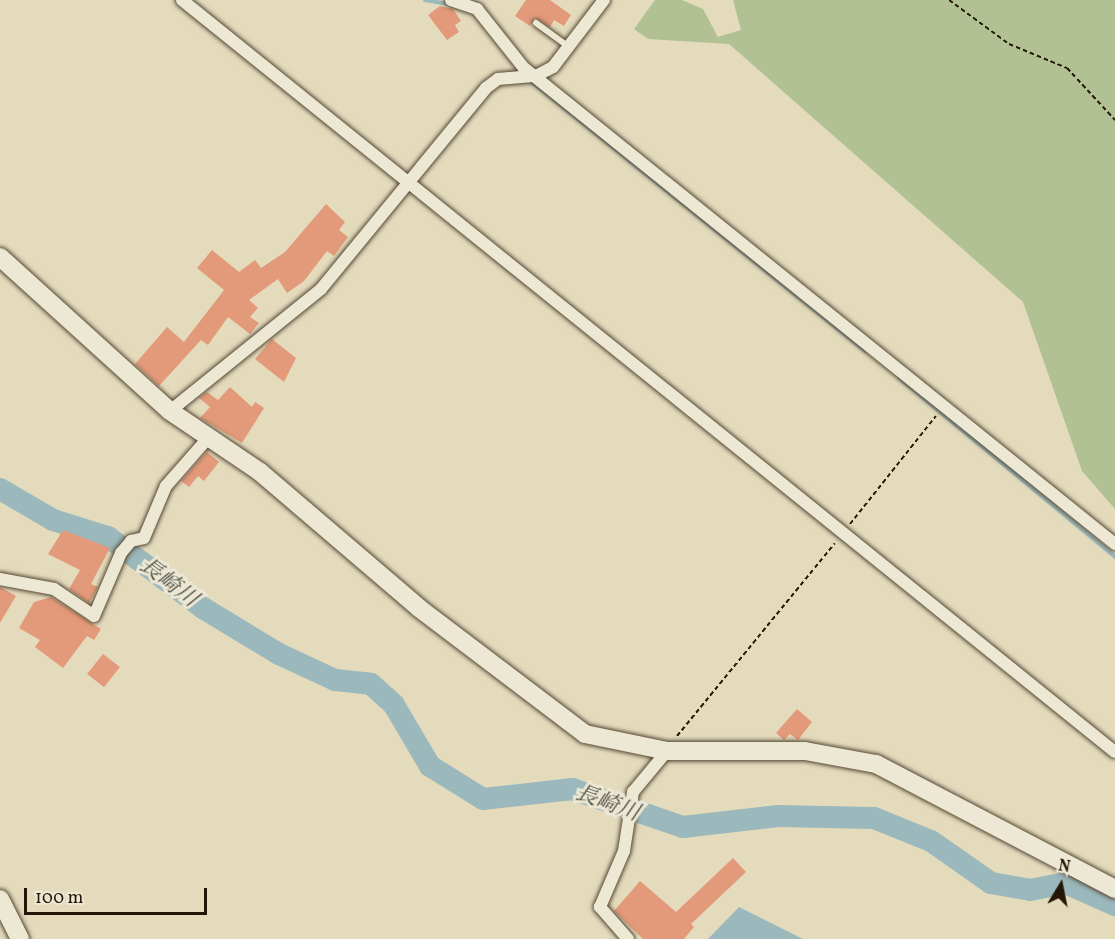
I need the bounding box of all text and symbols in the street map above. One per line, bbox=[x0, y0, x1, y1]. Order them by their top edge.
water label: 長崎川 bbox=[134, 553, 202, 613]
water label: 長崎川 bbox=[571, 780, 643, 828]
north arrow bbox=[1031, 855, 1091, 915]
text: N bbox=[1056, 855, 1072, 879]
scale bar bbox=[27, 876, 210, 914]
text: 100 m bbox=[35, 886, 84, 911]

